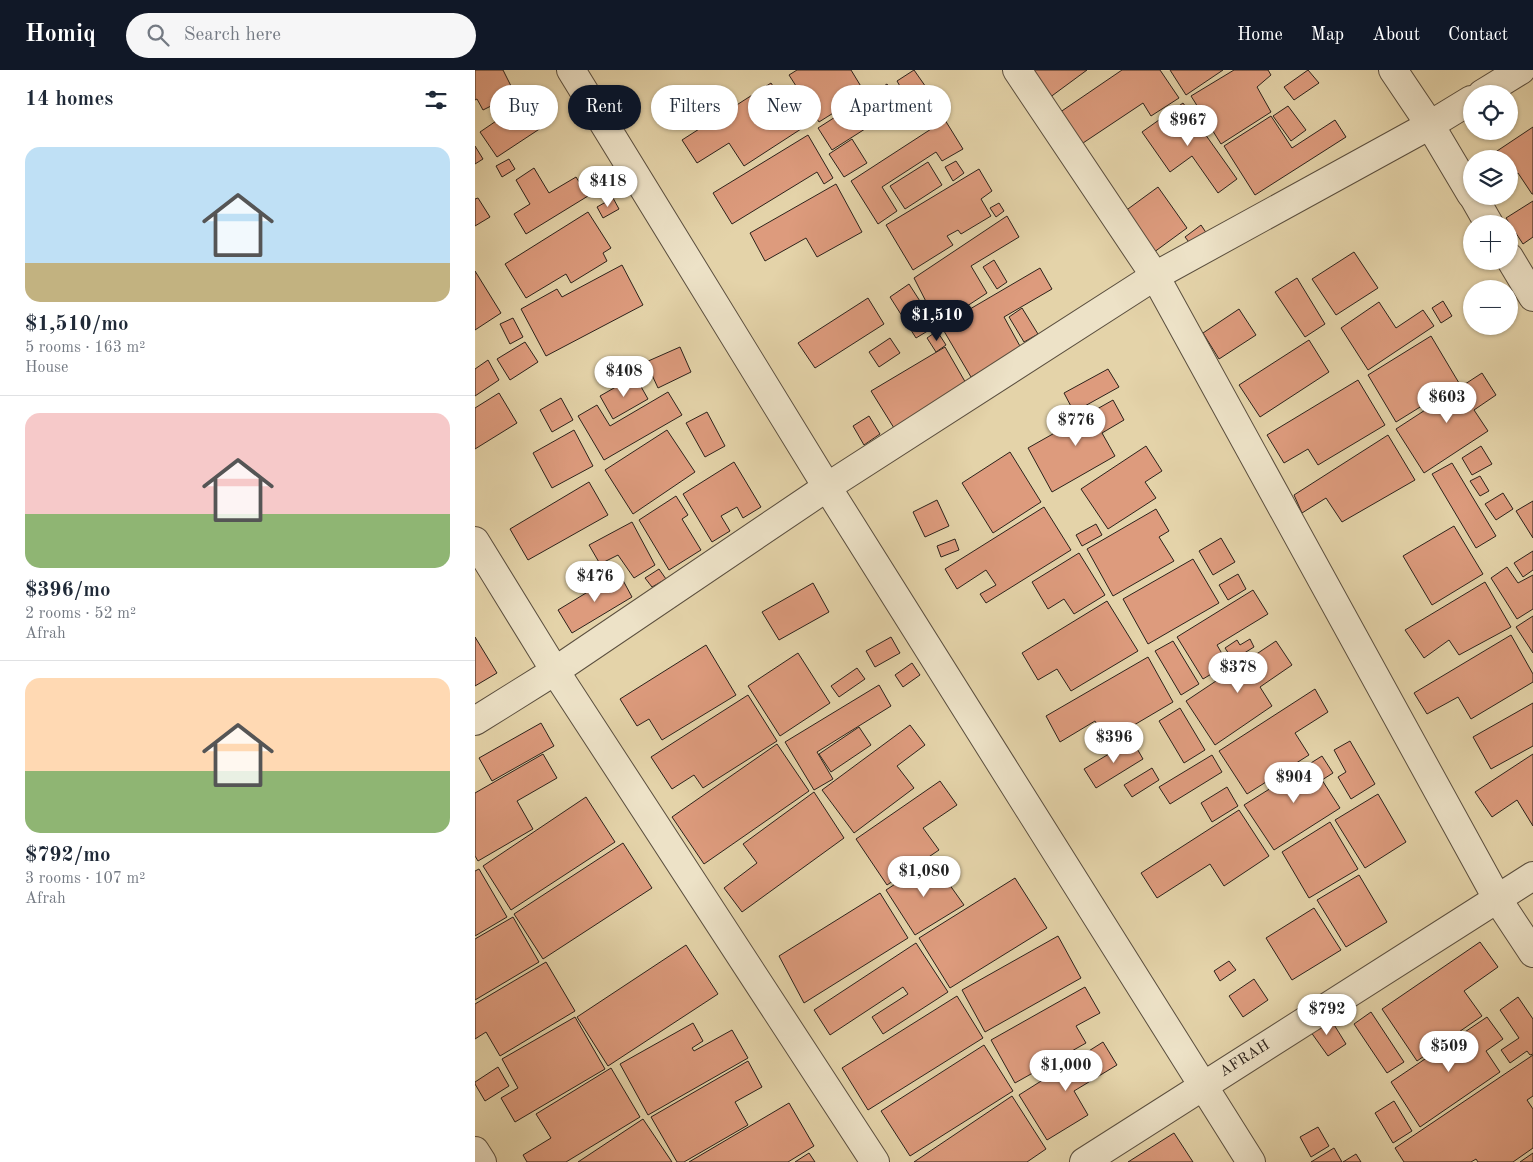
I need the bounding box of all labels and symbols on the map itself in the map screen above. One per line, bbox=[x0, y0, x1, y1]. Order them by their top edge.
pin: $967 bbox=[1158, 104, 1218, 147]
pin: $418 bbox=[578, 166, 638, 208]
pin: $1,510 bbox=[896, 300, 978, 342]
pin: $408 bbox=[594, 356, 654, 398]
pin: $603 bbox=[1417, 382, 1477, 424]
pin: $776 bbox=[1046, 404, 1106, 447]
pin: $476 bbox=[565, 560, 625, 603]
pin: $378 bbox=[1208, 652, 1268, 694]
pin: $396 bbox=[1084, 722, 1144, 764]
pin: $904 bbox=[1264, 762, 1324, 804]
pin: $1,080 bbox=[883, 856, 965, 898]
pin: $792 bbox=[1297, 994, 1357, 1036]
pin: $509 bbox=[1419, 1030, 1479, 1073]
street label: AFRAH bbox=[1217, 1038, 1273, 1080]
pin: $1,000 bbox=[1025, 1050, 1107, 1092]

